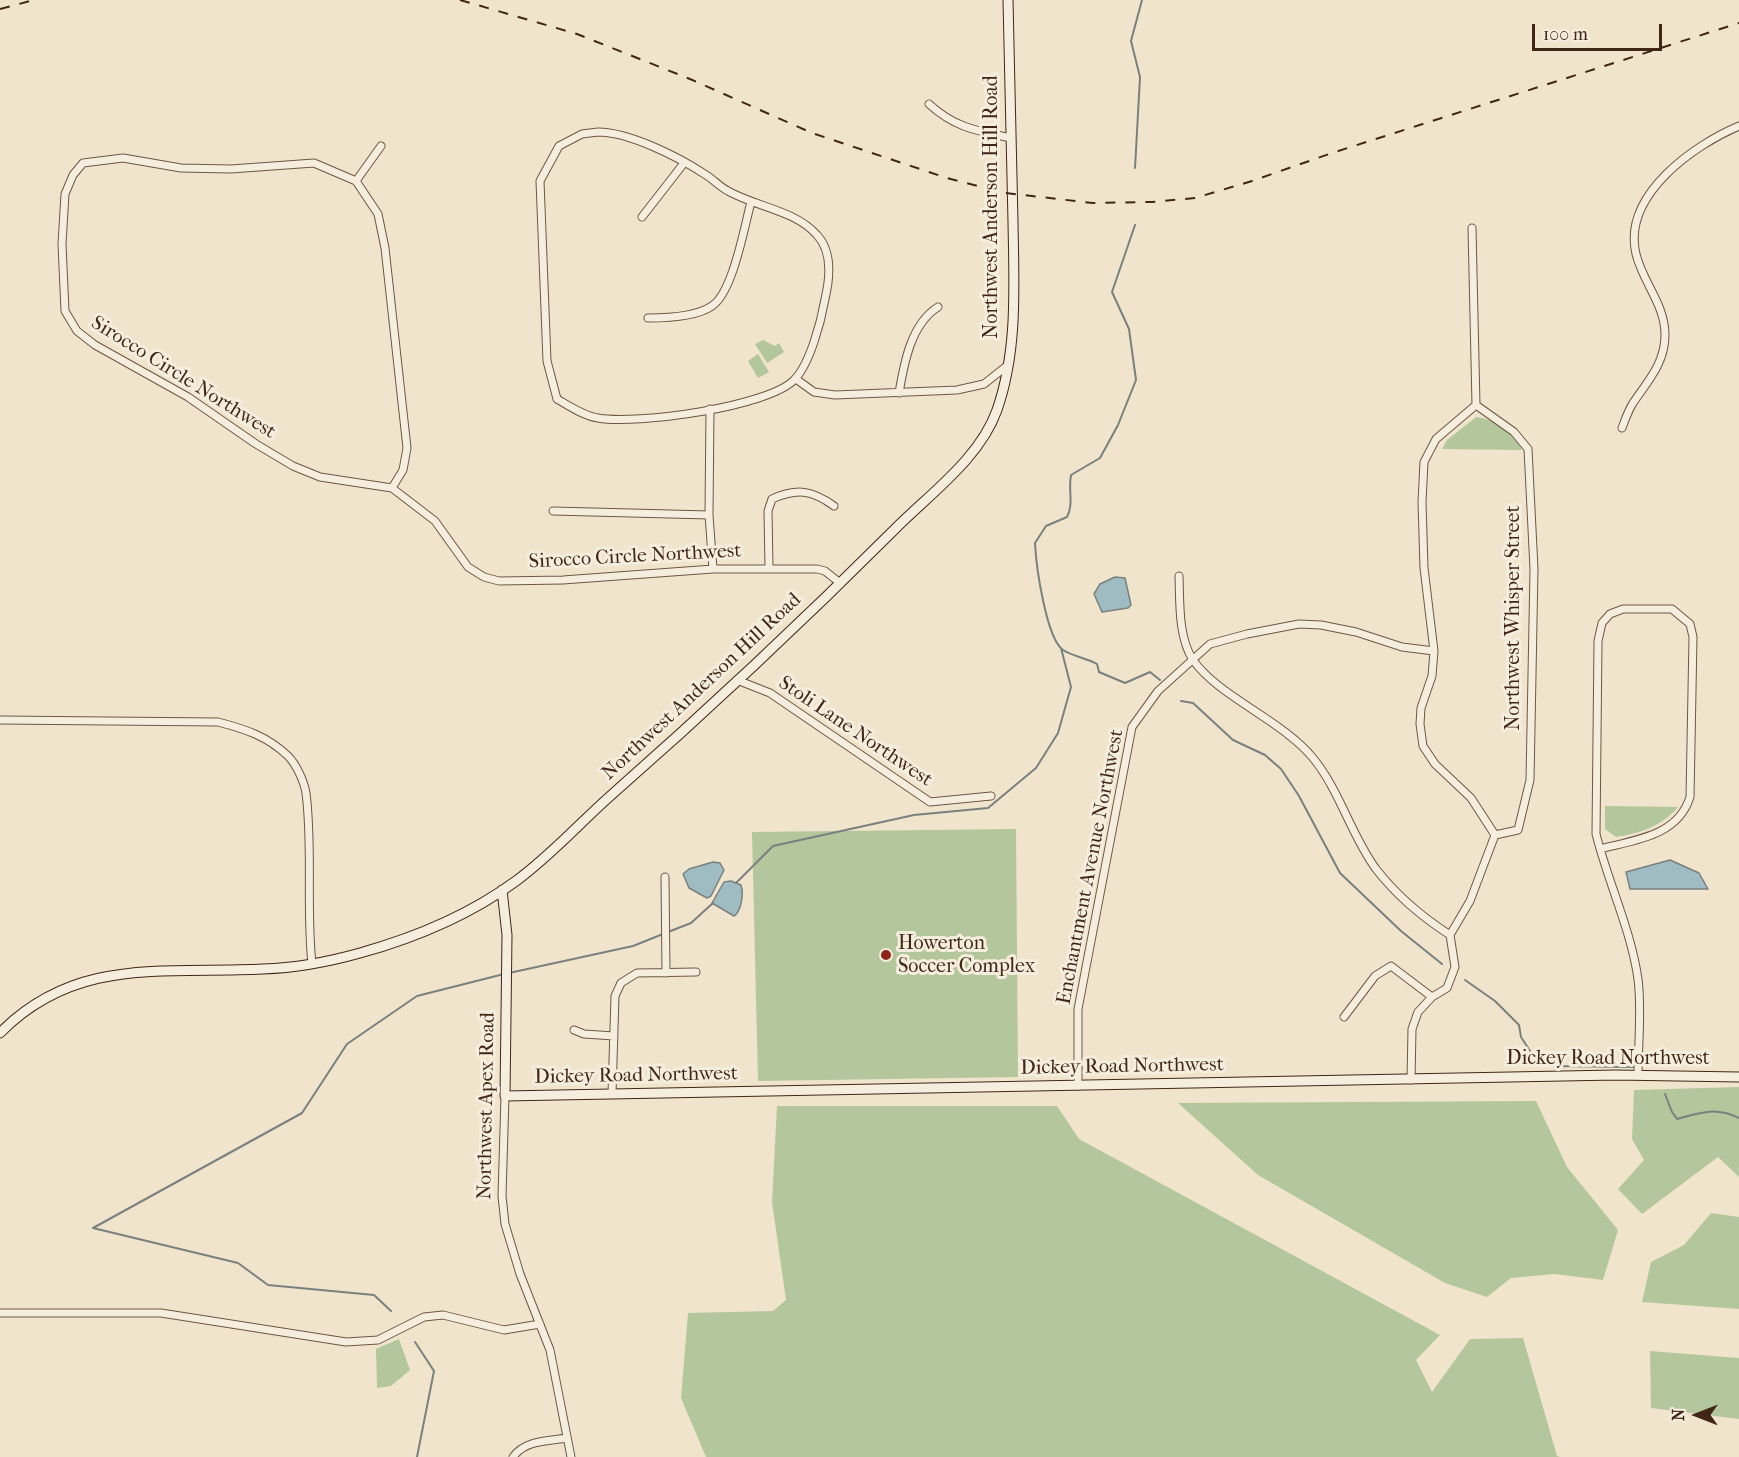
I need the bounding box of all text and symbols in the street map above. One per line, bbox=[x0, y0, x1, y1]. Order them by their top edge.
scale bar bbox=[1535, 12, 1666, 50]
text: 100 m bbox=[1543, 24, 1588, 45]
street label: Northwest Anderson Hill Road bbox=[980, 75, 1004, 339]
street label: Sirocco Circle Northwest bbox=[86, 311, 280, 445]
street label: Northwest Whisper Street bbox=[1502, 505, 1526, 731]
street label: Sirocco Circle Northwest bbox=[528, 539, 742, 575]
street label: Northwest Anderson Hill Road bbox=[598, 588, 806, 786]
street label: Stoli Lane Northwest bbox=[773, 672, 937, 792]
street label: Enchantment Avenue Northwest bbox=[1053, 727, 1129, 1007]
place label: Howerton Soccer Complex bbox=[898, 932, 1035, 979]
marker: Howerton Soccer Complex bbox=[879, 948, 893, 962]
street label: Northwest Apex Road bbox=[473, 1012, 501, 1200]
street label: Dickey Road Northwest bbox=[1506, 1047, 1710, 1071]
street label: Dickey Road Northwest bbox=[1020, 1053, 1224, 1081]
street label: Dickey Road Northwest bbox=[534, 1062, 738, 1090]
north arrow bbox=[1667, 1385, 1727, 1445]
text: N bbox=[1669, 1409, 1688, 1421]

